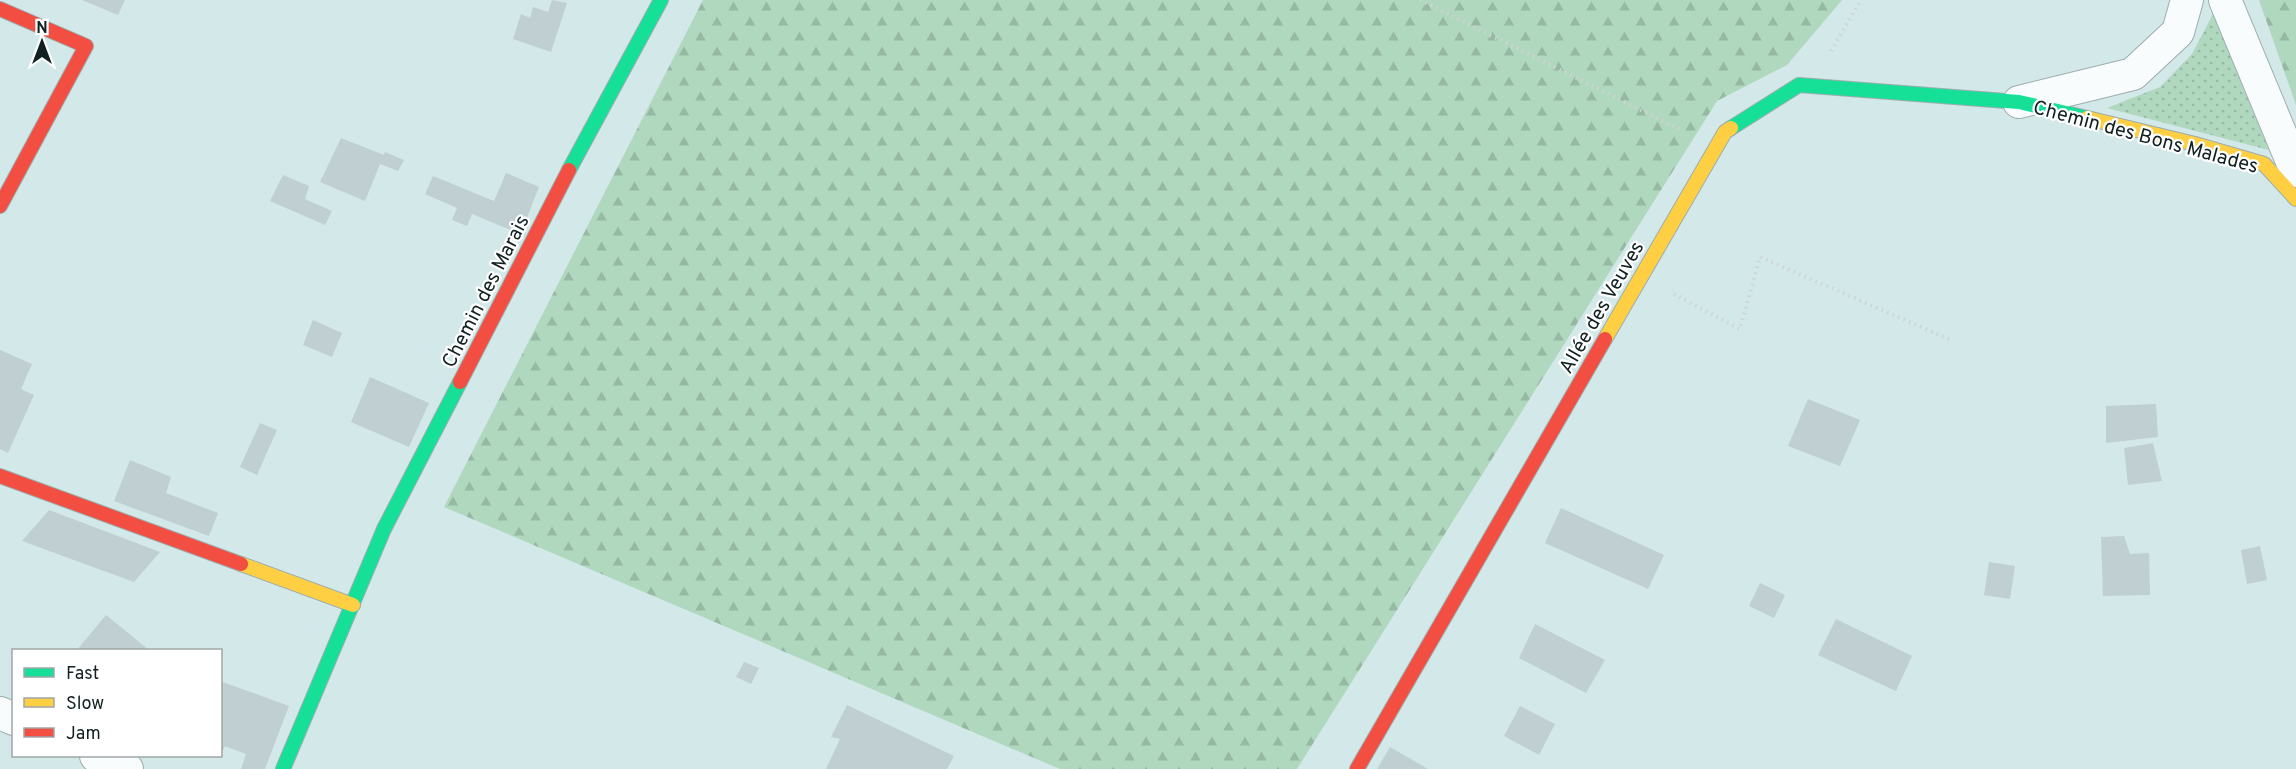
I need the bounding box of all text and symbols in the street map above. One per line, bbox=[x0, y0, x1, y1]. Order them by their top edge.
north arrow bbox=[12, 12, 72, 72]
text: N bbox=[36, 19, 48, 39]
street label: Chemin des Bons Malades bbox=[2030, 95, 2261, 181]
street label: Chemin des Marais bbox=[437, 211, 536, 373]
street label: Allée des Veuves bbox=[1554, 237, 1651, 379]
legend bbox=[12, 649, 222, 757]
text: Fast bbox=[66, 663, 99, 686]
text: Slow bbox=[66, 693, 104, 716]
text: Jam bbox=[66, 723, 101, 746]

